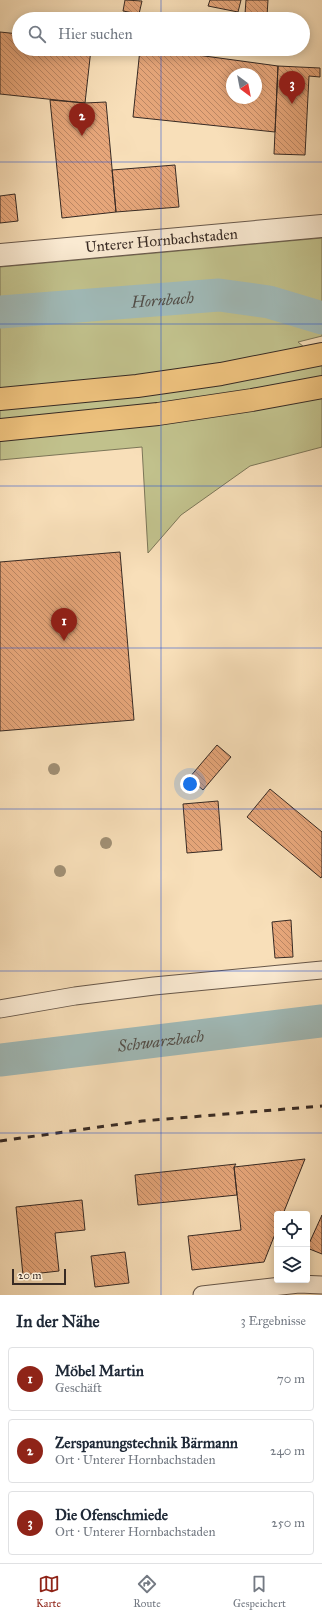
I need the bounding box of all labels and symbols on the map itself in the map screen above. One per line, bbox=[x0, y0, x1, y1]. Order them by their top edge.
north arrow bbox=[226, 68, 262, 104]
pin: 3 bbox=[279, 71, 305, 104]
pin: 2 bbox=[69, 103, 95, 136]
street label: Unterer Hornbachstaden bbox=[84, 225, 238, 256]
water label: Hornbach bbox=[129, 288, 195, 312]
pin: 1 bbox=[51, 608, 77, 641]
your location bbox=[180, 774, 200, 794]
water label: Schwarzbach bbox=[116, 1026, 205, 1056]
scale bar bbox=[12, 1267, 66, 1286]

